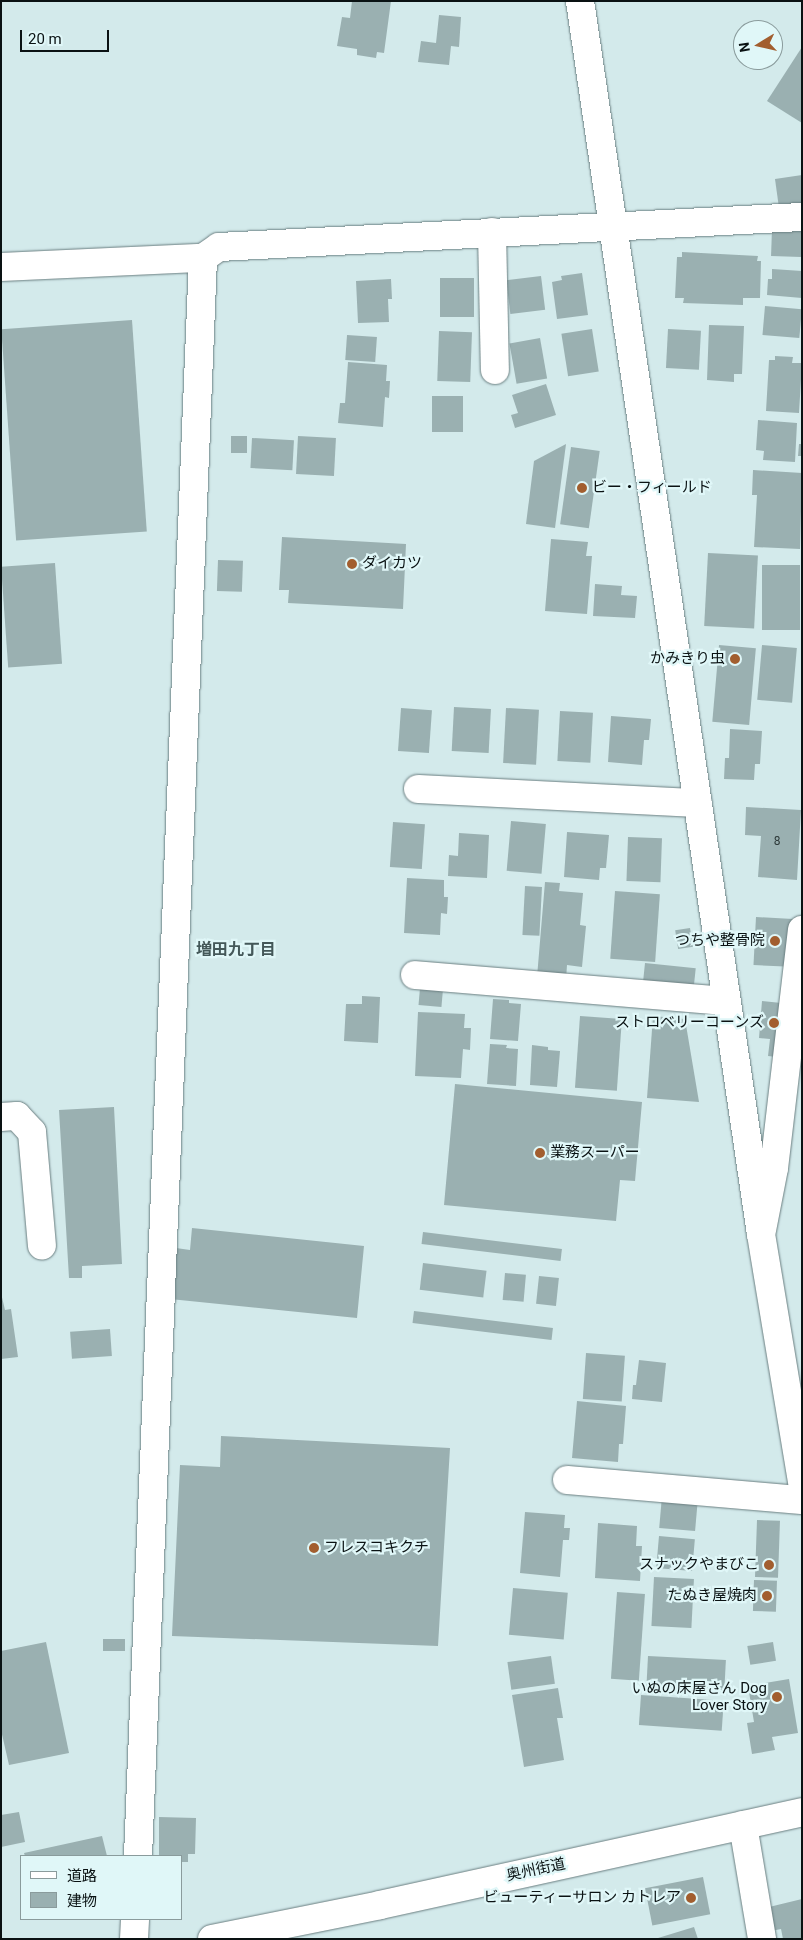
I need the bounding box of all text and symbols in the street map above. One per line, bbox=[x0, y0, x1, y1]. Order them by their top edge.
scale bar bbox=[22, 20, 111, 52]
north arrow bbox=[733, 20, 783, 70]
text: 20 m bbox=[28, 30, 62, 48]
text: N bbox=[735, 41, 753, 53]
place label: ビー・フィールド bbox=[592, 479, 712, 497]
marker: ビー・フィールド bbox=[576, 482, 588, 494]
place label: ダイカツ bbox=[362, 555, 422, 573]
marker: ダイカツ bbox=[346, 558, 358, 570]
place label: かみきり虫 bbox=[650, 650, 725, 668]
marker: かみきり虫 bbox=[729, 653, 741, 665]
house number: 8 bbox=[774, 835, 780, 849]
place label: つちや整骨院 bbox=[675, 932, 765, 950]
marker: つちや整骨院 bbox=[769, 935, 781, 947]
district label: 増田九丁目 bbox=[196, 940, 276, 960]
place label: ストロベリーコーンズ bbox=[614, 1014, 764, 1032]
marker: ストロベリーコーンズ bbox=[768, 1017, 780, 1029]
place label: 業務スーパー bbox=[550, 1144, 640, 1162]
marker: 業務スーパー bbox=[534, 1147, 546, 1159]
place label: フレスコキクチ bbox=[324, 1539, 429, 1557]
marker: フレスコキクチ bbox=[308, 1542, 320, 1554]
place label: スナックやまびこ bbox=[639, 1556, 759, 1574]
marker: スナックやまびこ bbox=[763, 1559, 775, 1571]
place label: たぬき屋焼肉 bbox=[667, 1587, 757, 1605]
marker: たぬき屋焼肉 bbox=[761, 1590, 773, 1602]
place label: いぬの床屋さん Dog Lover Story bbox=[631, 1679, 767, 1714]
marker: いぬの床屋さん Dog Lover Story bbox=[771, 1691, 783, 1703]
legend bbox=[20, 1855, 182, 1920]
street label: 奥州街道 bbox=[505, 1855, 567, 1885]
text: 道路 bbox=[67, 1867, 97, 1885]
place label: ビューティーサロン カトレア bbox=[482, 1889, 681, 1907]
text: 建物 bbox=[67, 1892, 97, 1910]
marker: ビューティーサロン カトレア bbox=[685, 1892, 697, 1904]

